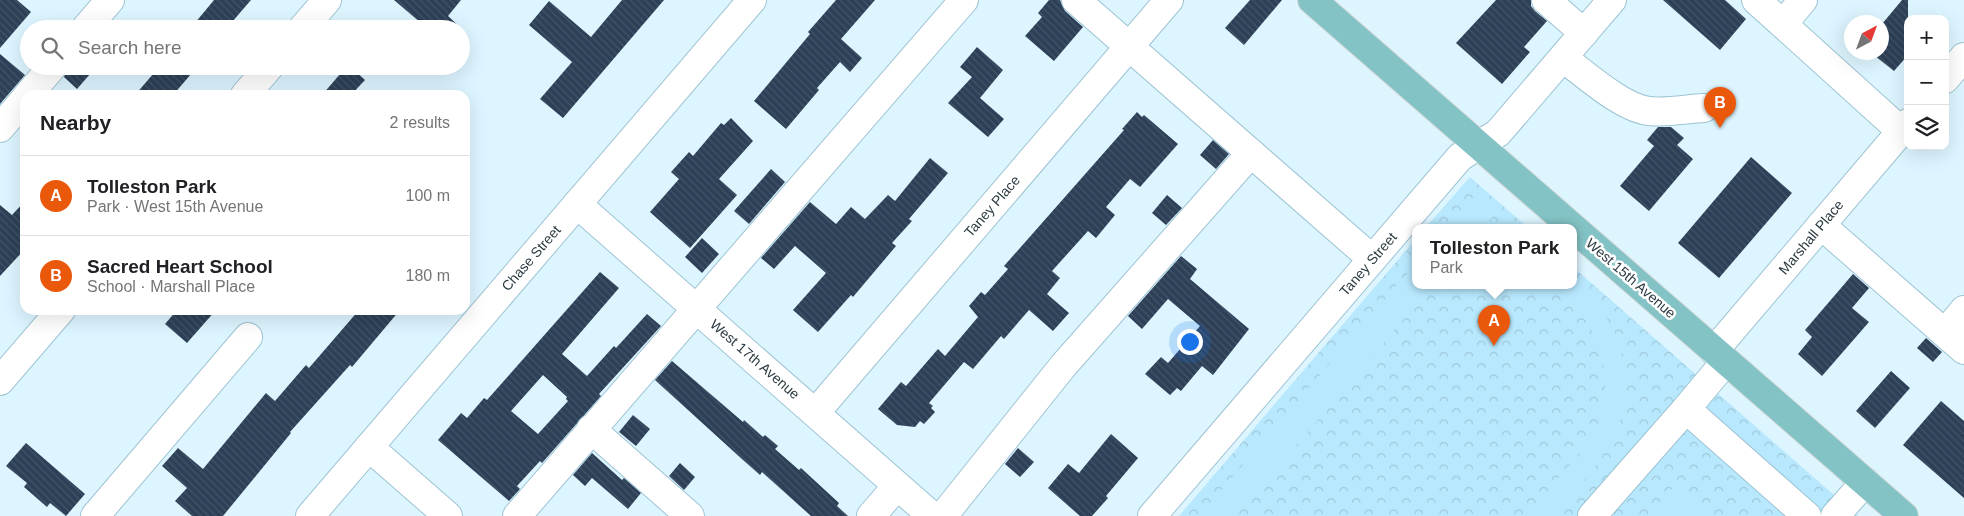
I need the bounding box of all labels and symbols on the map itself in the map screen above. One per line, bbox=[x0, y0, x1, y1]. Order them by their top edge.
north arrow bbox=[1844, 15, 1889, 60]
pin: B bbox=[1704, 87, 1736, 128]
street label: Taney Place bbox=[961, 172, 1023, 240]
street label: Marshall Place bbox=[1775, 197, 1847, 277]
street label: Chase Street bbox=[498, 222, 564, 294]
street label: Taney Street bbox=[1336, 229, 1400, 299]
street label: West 15th Avenue bbox=[1583, 235, 1679, 321]
pin: A bbox=[1478, 305, 1510, 346]
street label: West 17th Avenue bbox=[707, 316, 803, 402]
your location bbox=[1177, 329, 1203, 355]

